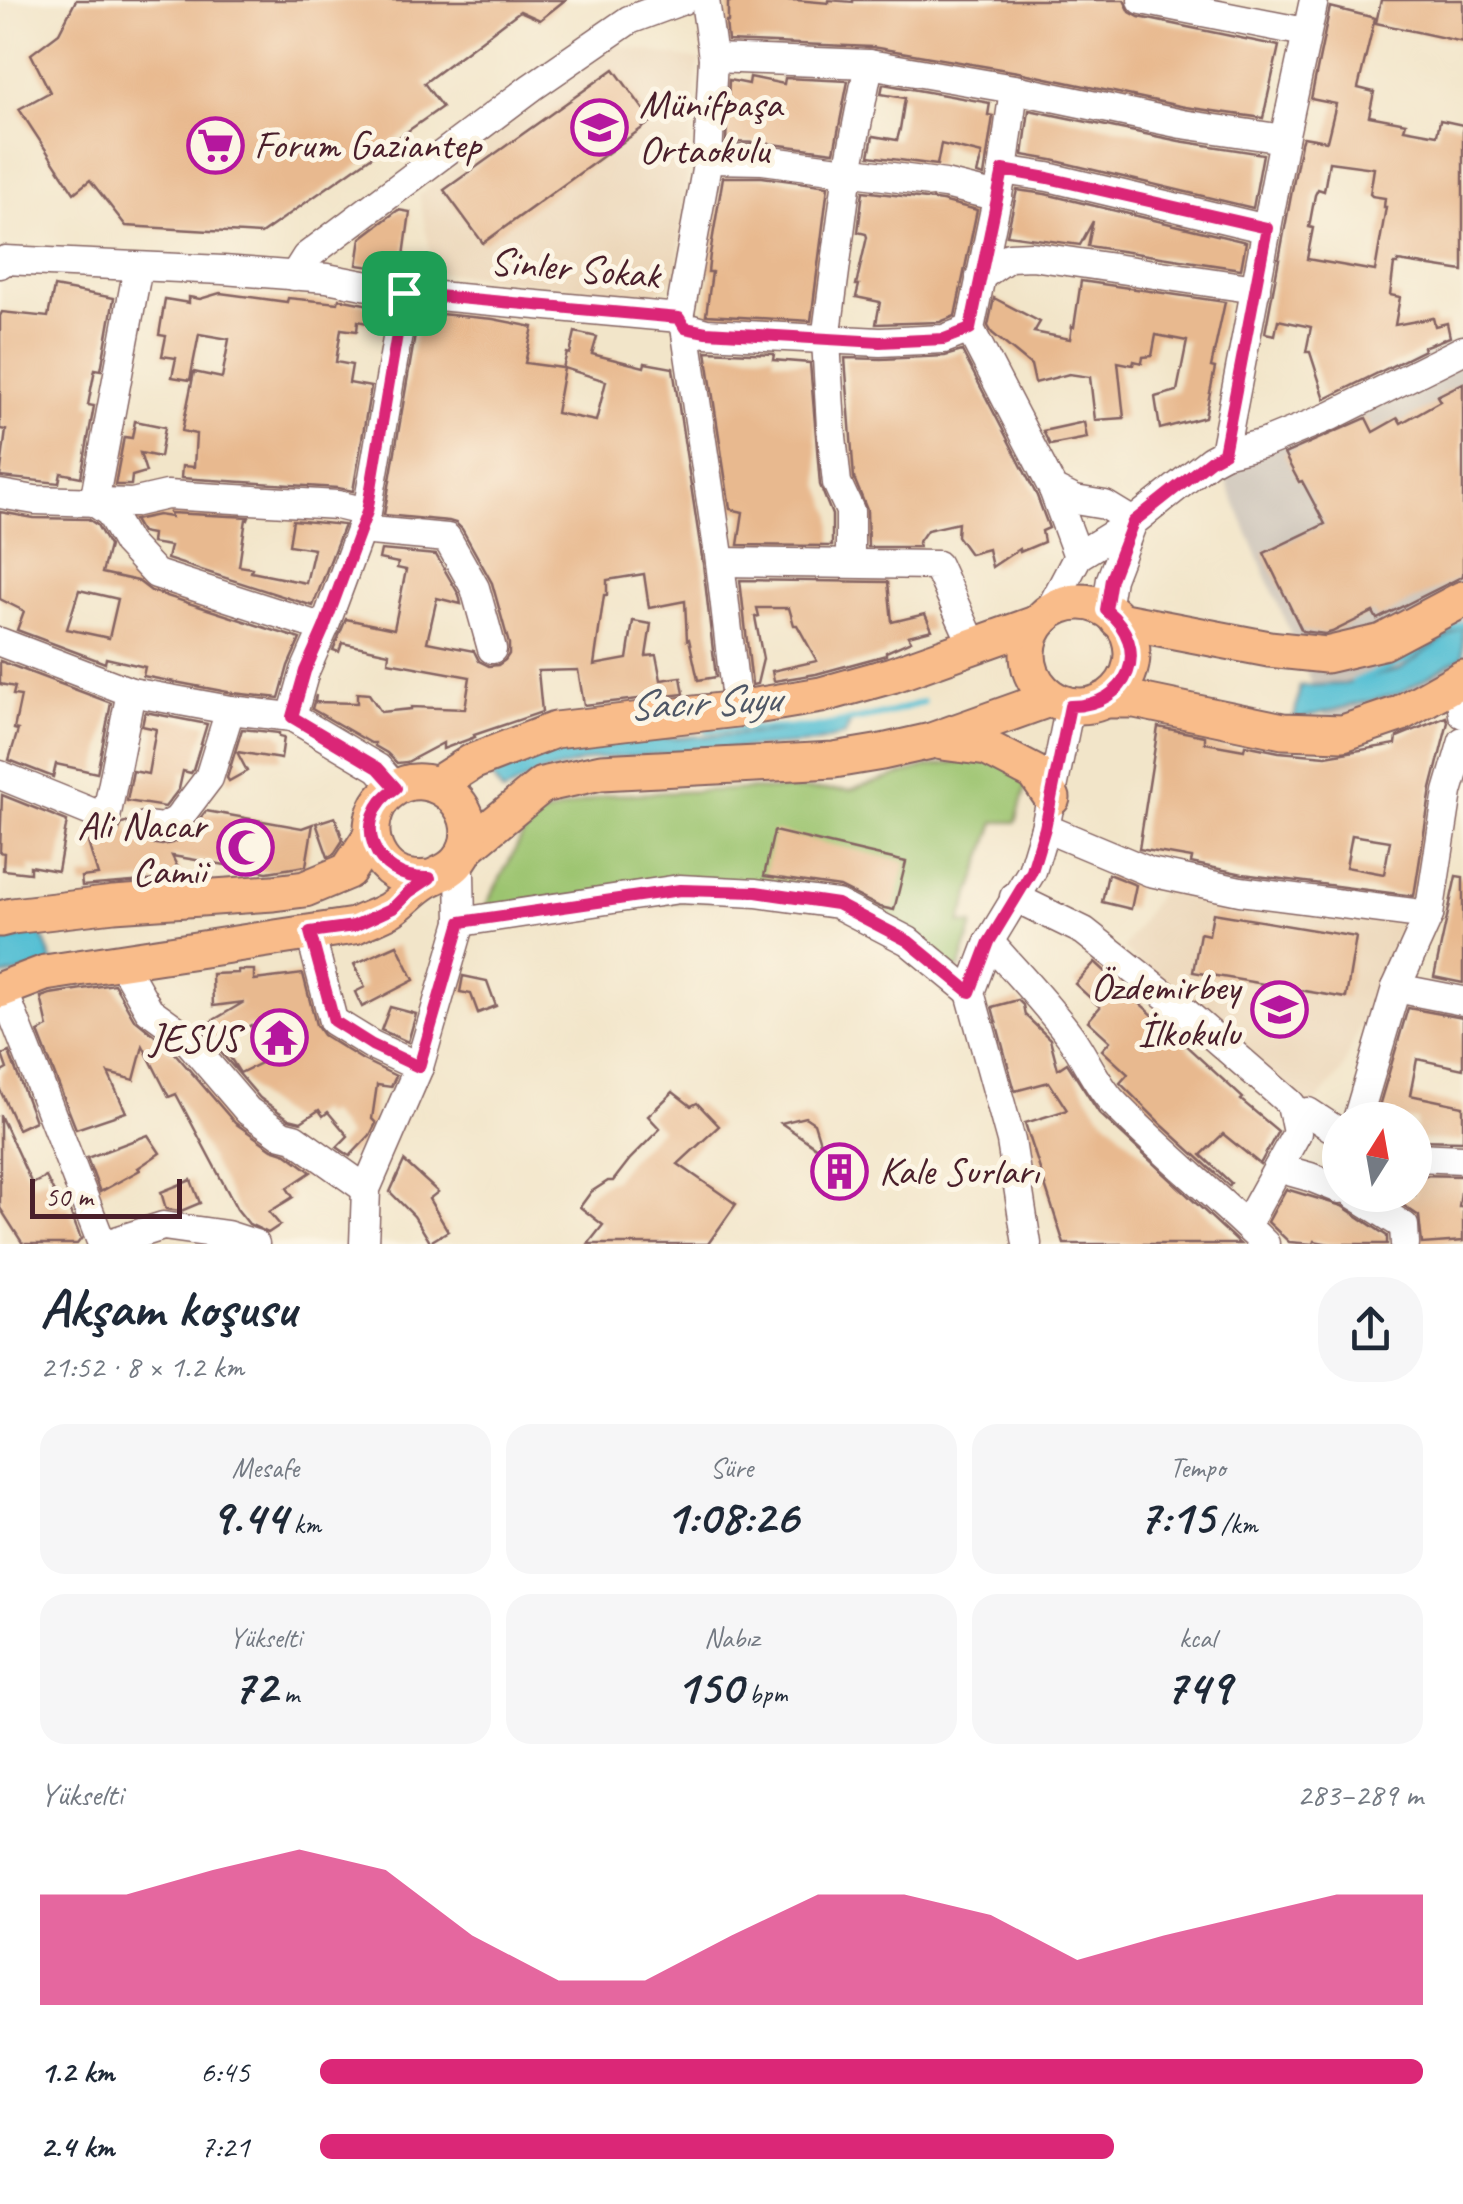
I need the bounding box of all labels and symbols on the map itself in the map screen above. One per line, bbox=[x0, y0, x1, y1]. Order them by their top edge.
place label: Münifpaşa Ortaokulu bbox=[639, 79, 785, 175]
school or university icon: Münifpaşa Ortaokulu bbox=[570, 97, 630, 157]
supermarket icon: Forum Gaziantep bbox=[185, 115, 245, 175]
place label: Forum Gaziantep bbox=[254, 120, 484, 170]
street label: Sinler Sokak bbox=[488, 236, 664, 301]
pin bbox=[362, 251, 447, 336]
water label: Sacır Suyu bbox=[627, 671, 787, 732]
place label: Ali Nacar Camii bbox=[77, 800, 211, 896]
mosque icon: Ali Nacar Camii bbox=[215, 818, 275, 878]
place label: Özdemirbey İlkokulu bbox=[1091, 962, 1243, 1058]
school or university icon: Özdemirbey İlkokulu bbox=[1249, 980, 1309, 1040]
temple icon: JESUS bbox=[249, 1008, 309, 1068]
place label: JESUS bbox=[147, 1013, 246, 1063]
north arrow bbox=[1322, 1102, 1432, 1212]
building icon: Kale Surları bbox=[810, 1141, 870, 1201]
place label: Kale Surları bbox=[879, 1146, 1041, 1196]
scale bar bbox=[30, 1174, 182, 1218]

